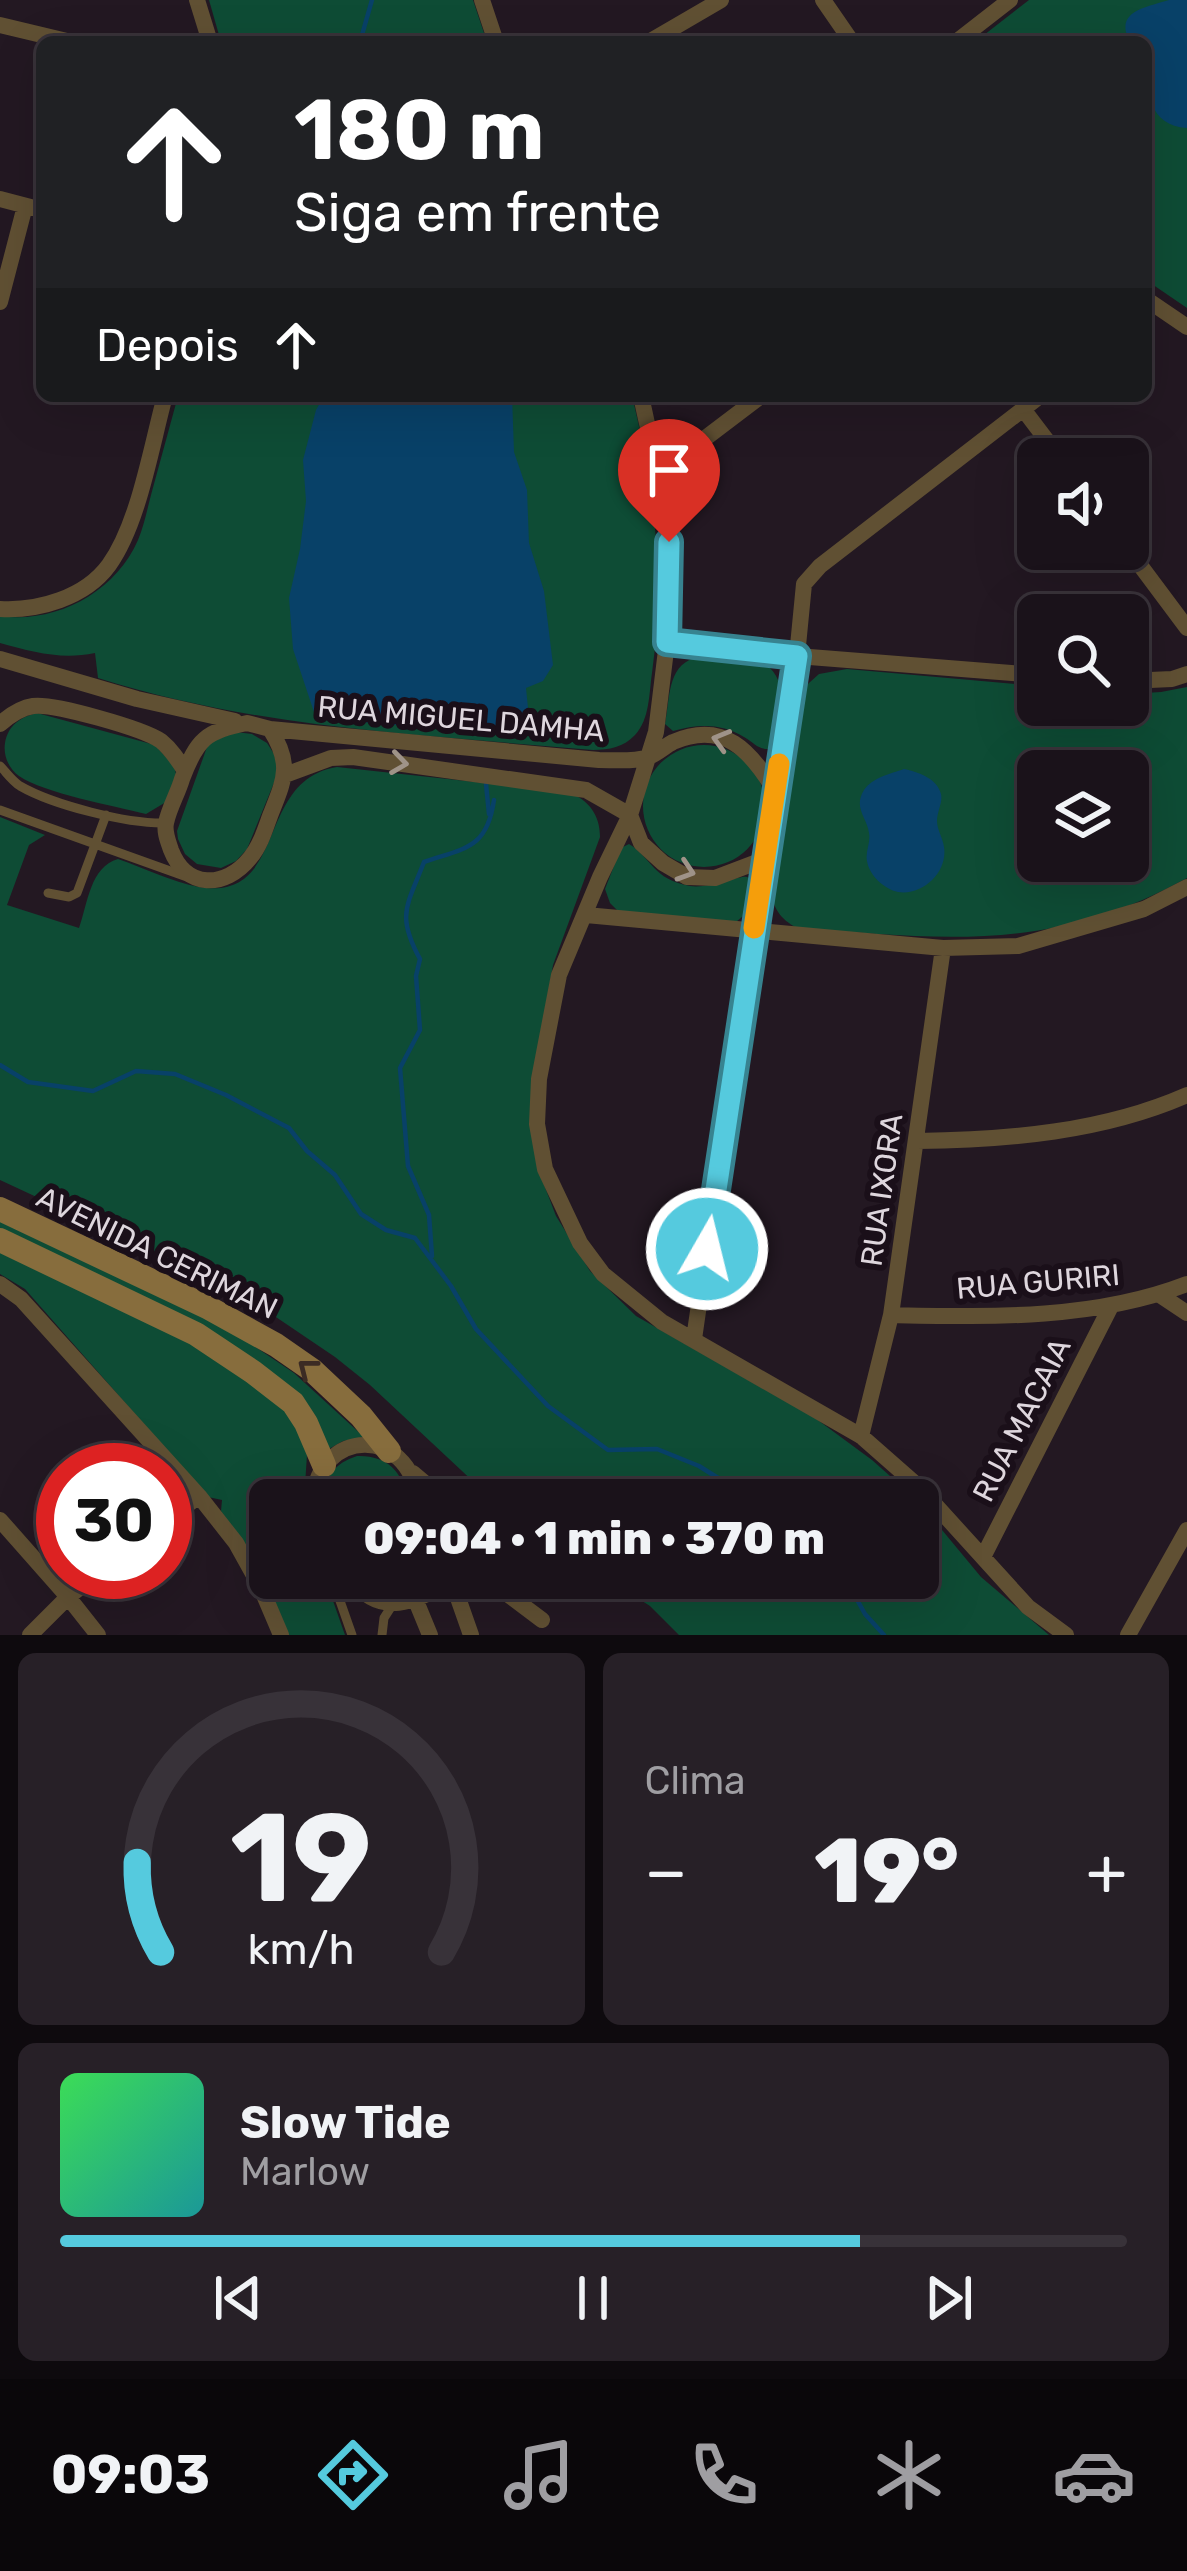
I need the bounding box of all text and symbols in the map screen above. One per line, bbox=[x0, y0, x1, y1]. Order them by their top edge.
text: 180 m bbox=[294, 80, 545, 180]
icon: ahead bbox=[96, 84, 252, 240]
text: Siga em frente bbox=[294, 181, 661, 245]
icon: ahead bbox=[263, 312, 329, 378]
text: Depois bbox=[96, 319, 239, 372]
pin bbox=[618, 419, 720, 542]
icon: arrive bbox=[636, 437, 702, 503]
map controls bbox=[1017, 438, 1149, 882]
button: sound bbox=[1017, 438, 1149, 570]
button: search bbox=[1017, 594, 1149, 726]
street label: RUA MIGUEL DAMHA bbox=[316, 689, 606, 749]
one-way arrow bbox=[711, 729, 732, 754]
one-way arrow bbox=[389, 749, 408, 775]
button: layers bbox=[1017, 750, 1149, 882]
one-way arrow bbox=[674, 857, 695, 882]
street label: RUA IXORA bbox=[853, 1111, 911, 1269]
street label: AVENIDA CERIMAN bbox=[31, 1179, 283, 1327]
position arrow bbox=[644, 1186, 770, 1312]
street label: RUA GURIRI bbox=[955, 1257, 1121, 1307]
street label: RUA MACAIA bbox=[965, 1332, 1079, 1508]
one-way arrow bbox=[299, 1361, 321, 1382]
speed limit sign: 30 bbox=[36, 1443, 192, 1599]
text: 09:04 · 1 min · 370 m bbox=[363, 1512, 825, 1565]
text: Clima bbox=[645, 1758, 746, 1804]
text: 19 bbox=[230, 1784, 372, 1932]
text: 19° bbox=[814, 1818, 959, 1925]
text: − bbox=[645, 1832, 687, 1911]
text: + bbox=[1086, 1832, 1127, 1911]
text: km/h bbox=[248, 1924, 355, 1975]
text: Slow Tide bbox=[240, 2096, 451, 2149]
text: Marlow bbox=[240, 2149, 370, 2195]
icon: previous bbox=[205, 2265, 271, 2331]
icon: pause bbox=[560, 2265, 626, 2331]
icon: next bbox=[916, 2265, 982, 2331]
icon: directions bbox=[311, 2433, 395, 2517]
icon: music bbox=[497, 2433, 581, 2517]
icon: phone bbox=[682, 2433, 766, 2517]
icon: climate bbox=[867, 2433, 951, 2517]
icon: car bbox=[1052, 2433, 1136, 2517]
text: 09:03 bbox=[51, 2443, 210, 2507]

